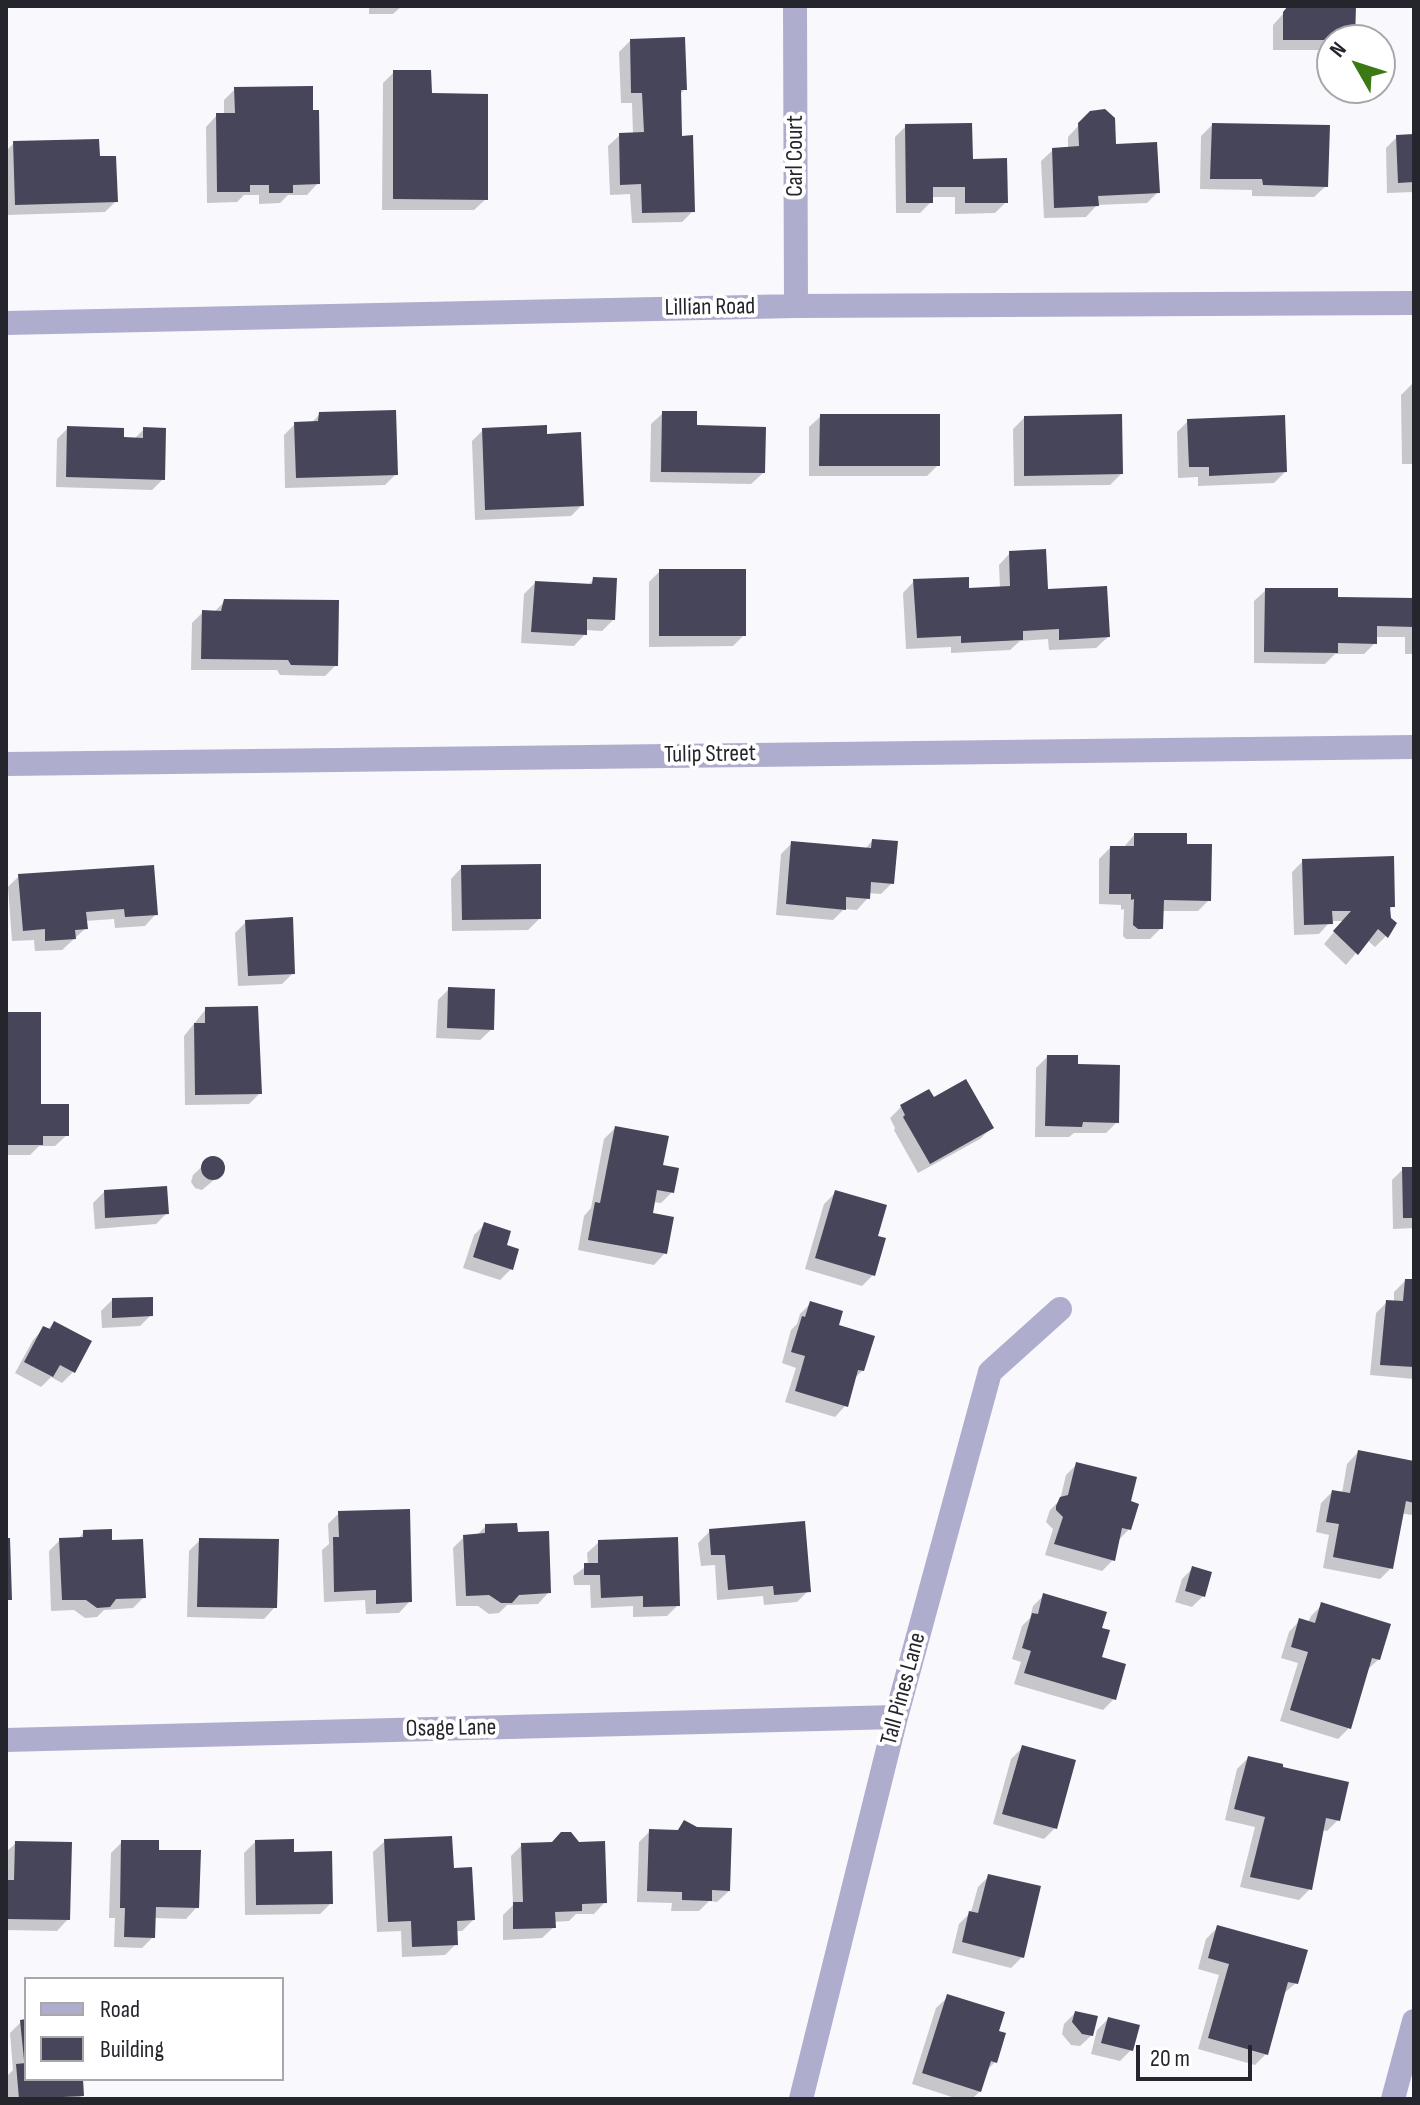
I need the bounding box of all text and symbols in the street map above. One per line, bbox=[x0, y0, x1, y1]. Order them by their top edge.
north arrow bbox=[1316, 24, 1396, 104]
text: N bbox=[1324, 37, 1353, 63]
street label: Carl Court bbox=[782, 115, 810, 197]
street label: Lillian Road bbox=[664, 293, 756, 323]
street label: Tulip Street bbox=[664, 740, 756, 770]
street label: Tall Pines Lane bbox=[875, 1630, 933, 1748]
street label: Osage Lane bbox=[405, 1714, 497, 1744]
legend bbox=[24, 1977, 284, 2081]
text: Road bbox=[100, 1995, 140, 2024]
scale bar bbox=[1140, 2029, 1256, 2079]
text: Building bbox=[100, 2035, 164, 2064]
text: 20 m bbox=[1150, 2044, 1190, 2073]

